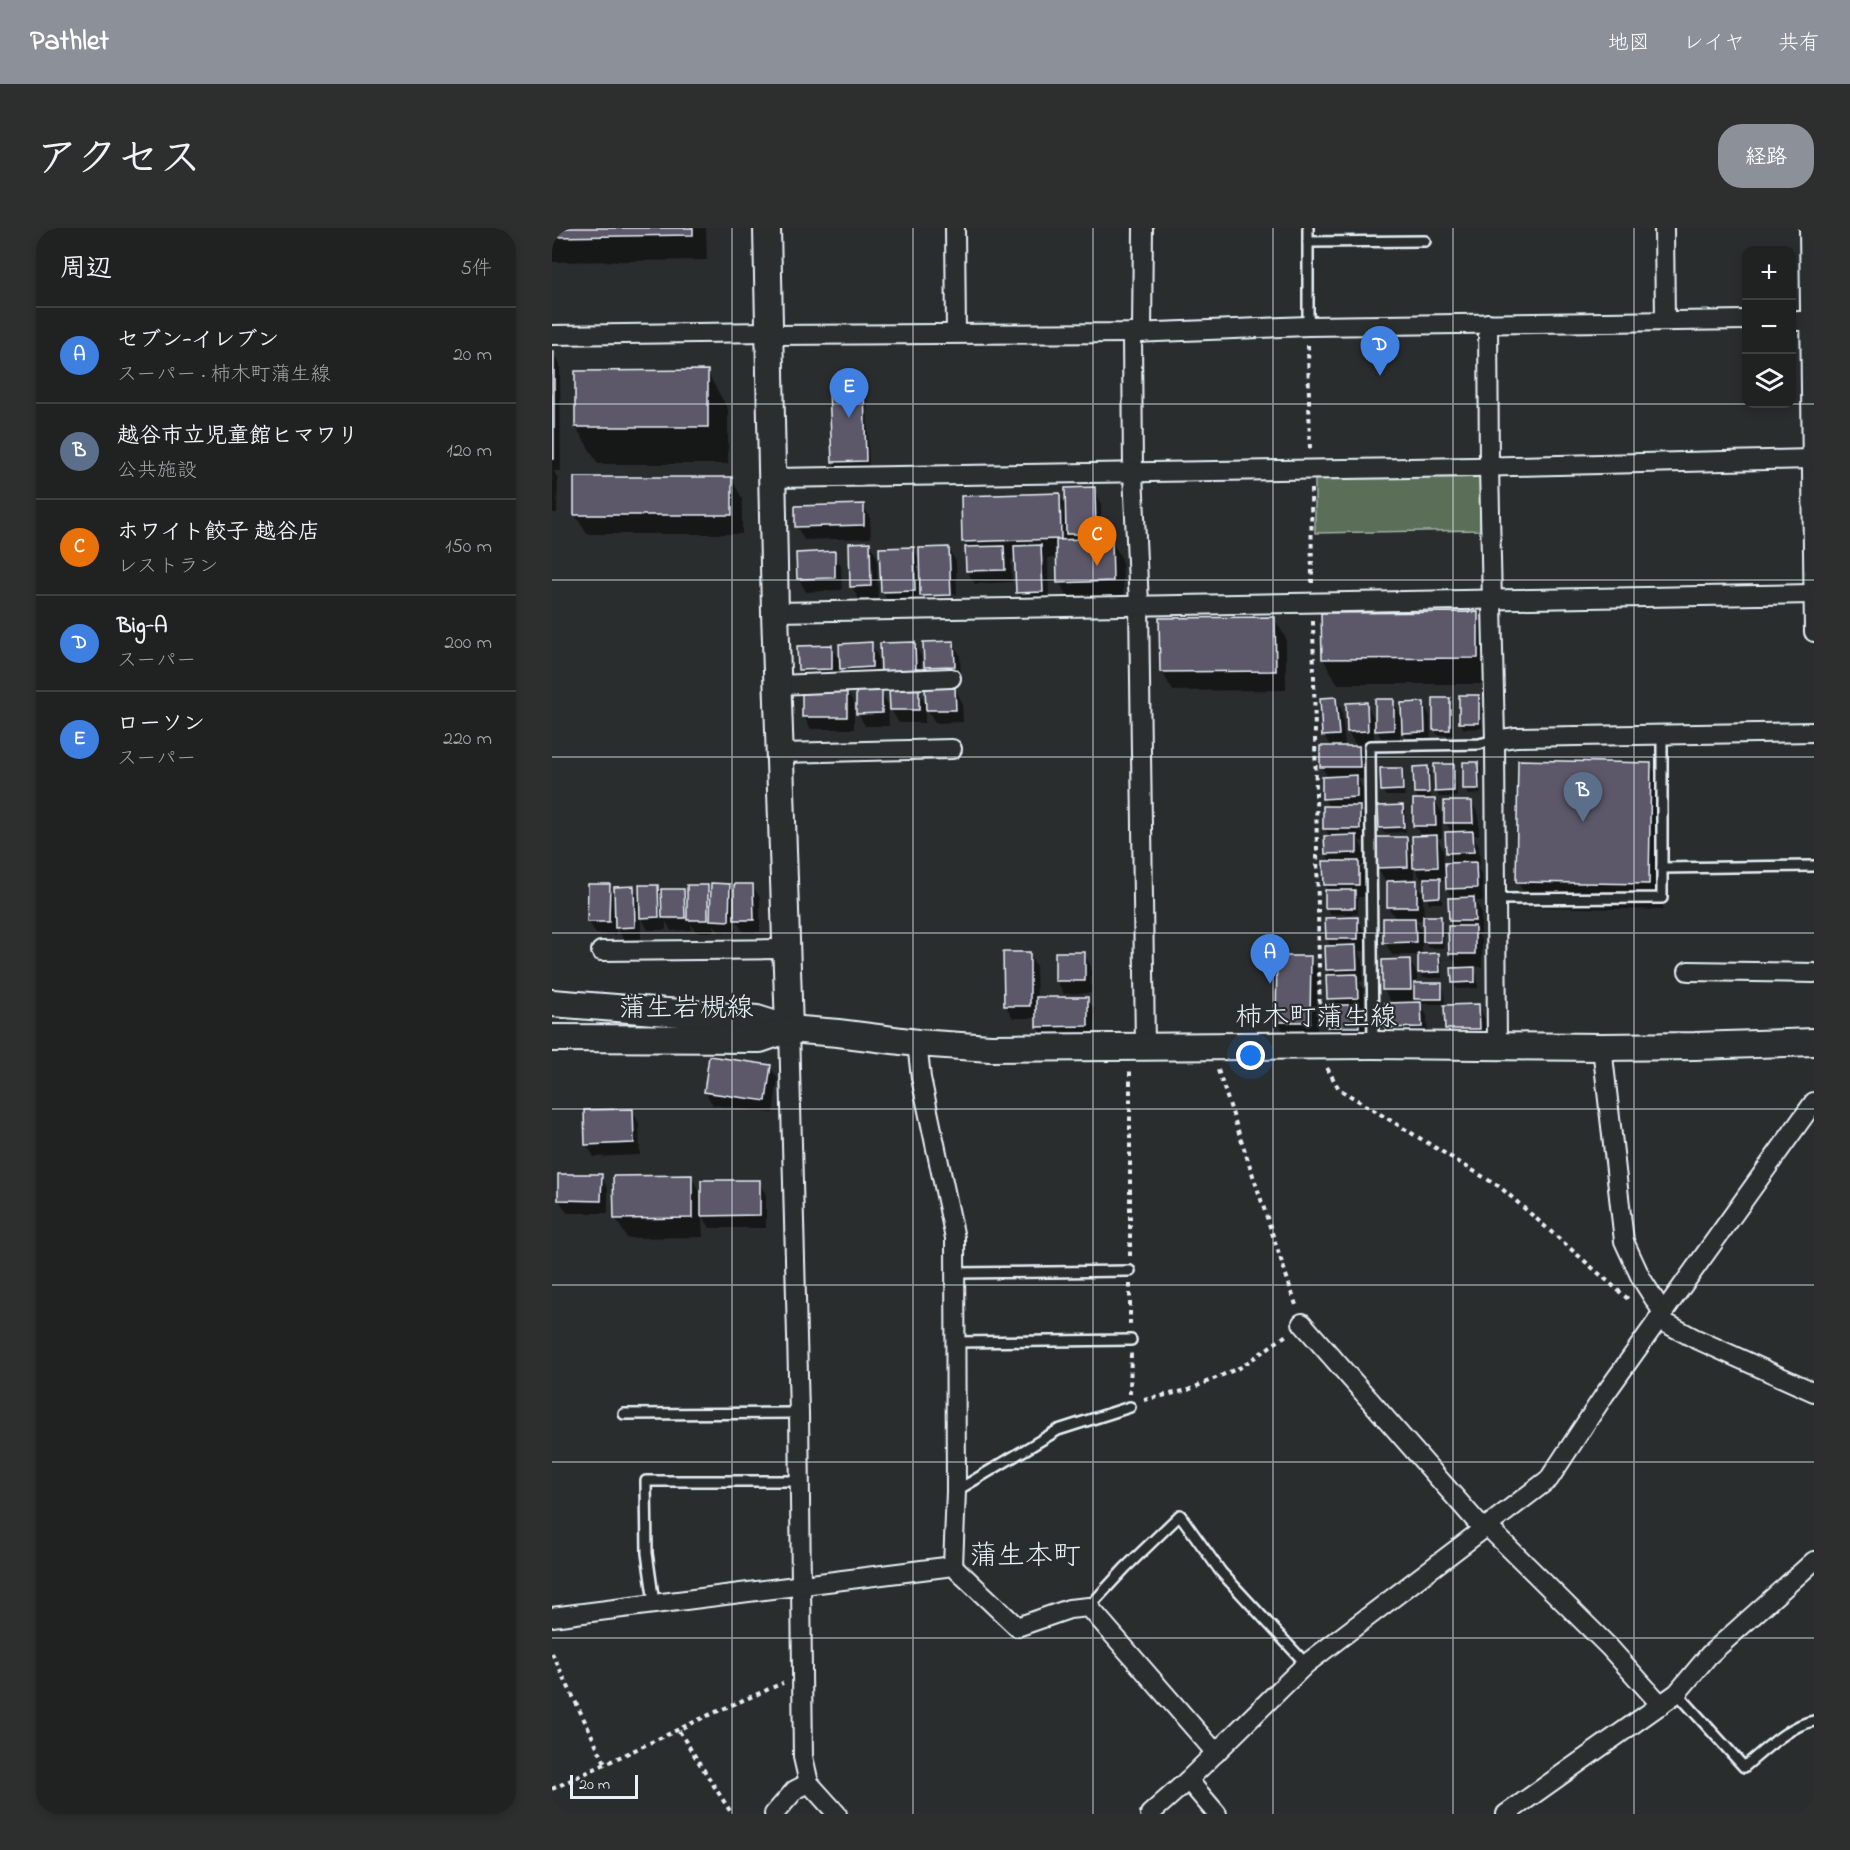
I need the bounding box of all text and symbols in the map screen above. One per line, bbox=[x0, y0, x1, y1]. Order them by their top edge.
text: Pathlet bbox=[30, 22, 109, 63]
text: 地図 bbox=[1608, 29, 1650, 59]
text: レイヤ bbox=[1683, 29, 1745, 59]
text: 共有 bbox=[1778, 29, 1820, 59]
button: 経路 bbox=[1718, 124, 1814, 188]
text: アクセス bbox=[36, 130, 201, 191]
map controls bbox=[1742, 246, 1796, 408]
button: + bbox=[1742, 246, 1796, 300]
text: 周辺 bbox=[60, 251, 112, 289]
text: 5件 bbox=[461, 255, 492, 284]
button: − bbox=[1742, 300, 1796, 354]
text: セブン-イレブン bbox=[117, 325, 279, 357]
pin: D bbox=[1360, 326, 1400, 376]
text: A bbox=[73, 341, 86, 370]
text: 20 m bbox=[453, 341, 492, 370]
button: layers bbox=[1742, 354, 1796, 408]
text: スーパー · 柿木町蒲生線 bbox=[117, 361, 330, 390]
pin: E bbox=[830, 368, 868, 418]
text: 越谷市立児童館ヒマワリ bbox=[117, 421, 359, 453]
text: B bbox=[73, 437, 86, 466]
text: 120 m bbox=[447, 437, 492, 466]
text: 公共施設 bbox=[117, 457, 197, 486]
pin: C bbox=[1078, 516, 1116, 566]
text: ホワイト餃子 越谷店 bbox=[117, 517, 320, 549]
text: C bbox=[74, 533, 85, 562]
text: 150 m bbox=[445, 533, 492, 562]
text: レストラン bbox=[117, 553, 219, 582]
text: Big-A bbox=[117, 611, 167, 643]
text: D bbox=[72, 629, 87, 658]
text: 200 m bbox=[444, 629, 492, 658]
text: スーパー bbox=[117, 647, 196, 676]
text: ローソン bbox=[117, 709, 205, 741]
text: E bbox=[73, 725, 86, 754]
text: 220 m bbox=[443, 725, 492, 754]
text: スーパー bbox=[117, 745, 196, 774]
pin: B bbox=[1564, 772, 1602, 822]
pin: A bbox=[1250, 934, 1290, 984]
street label: 蒲生岩槻線 bbox=[619, 990, 754, 1029]
street label: 柿木町蒲生線 bbox=[1235, 999, 1397, 1038]
your location bbox=[1236, 1041, 1265, 1070]
district label: 蒲生本町 bbox=[969, 1537, 1081, 1578]
scale bar bbox=[570, 1772, 638, 1800]
text: 20 m bbox=[579, 1773, 610, 1797]

